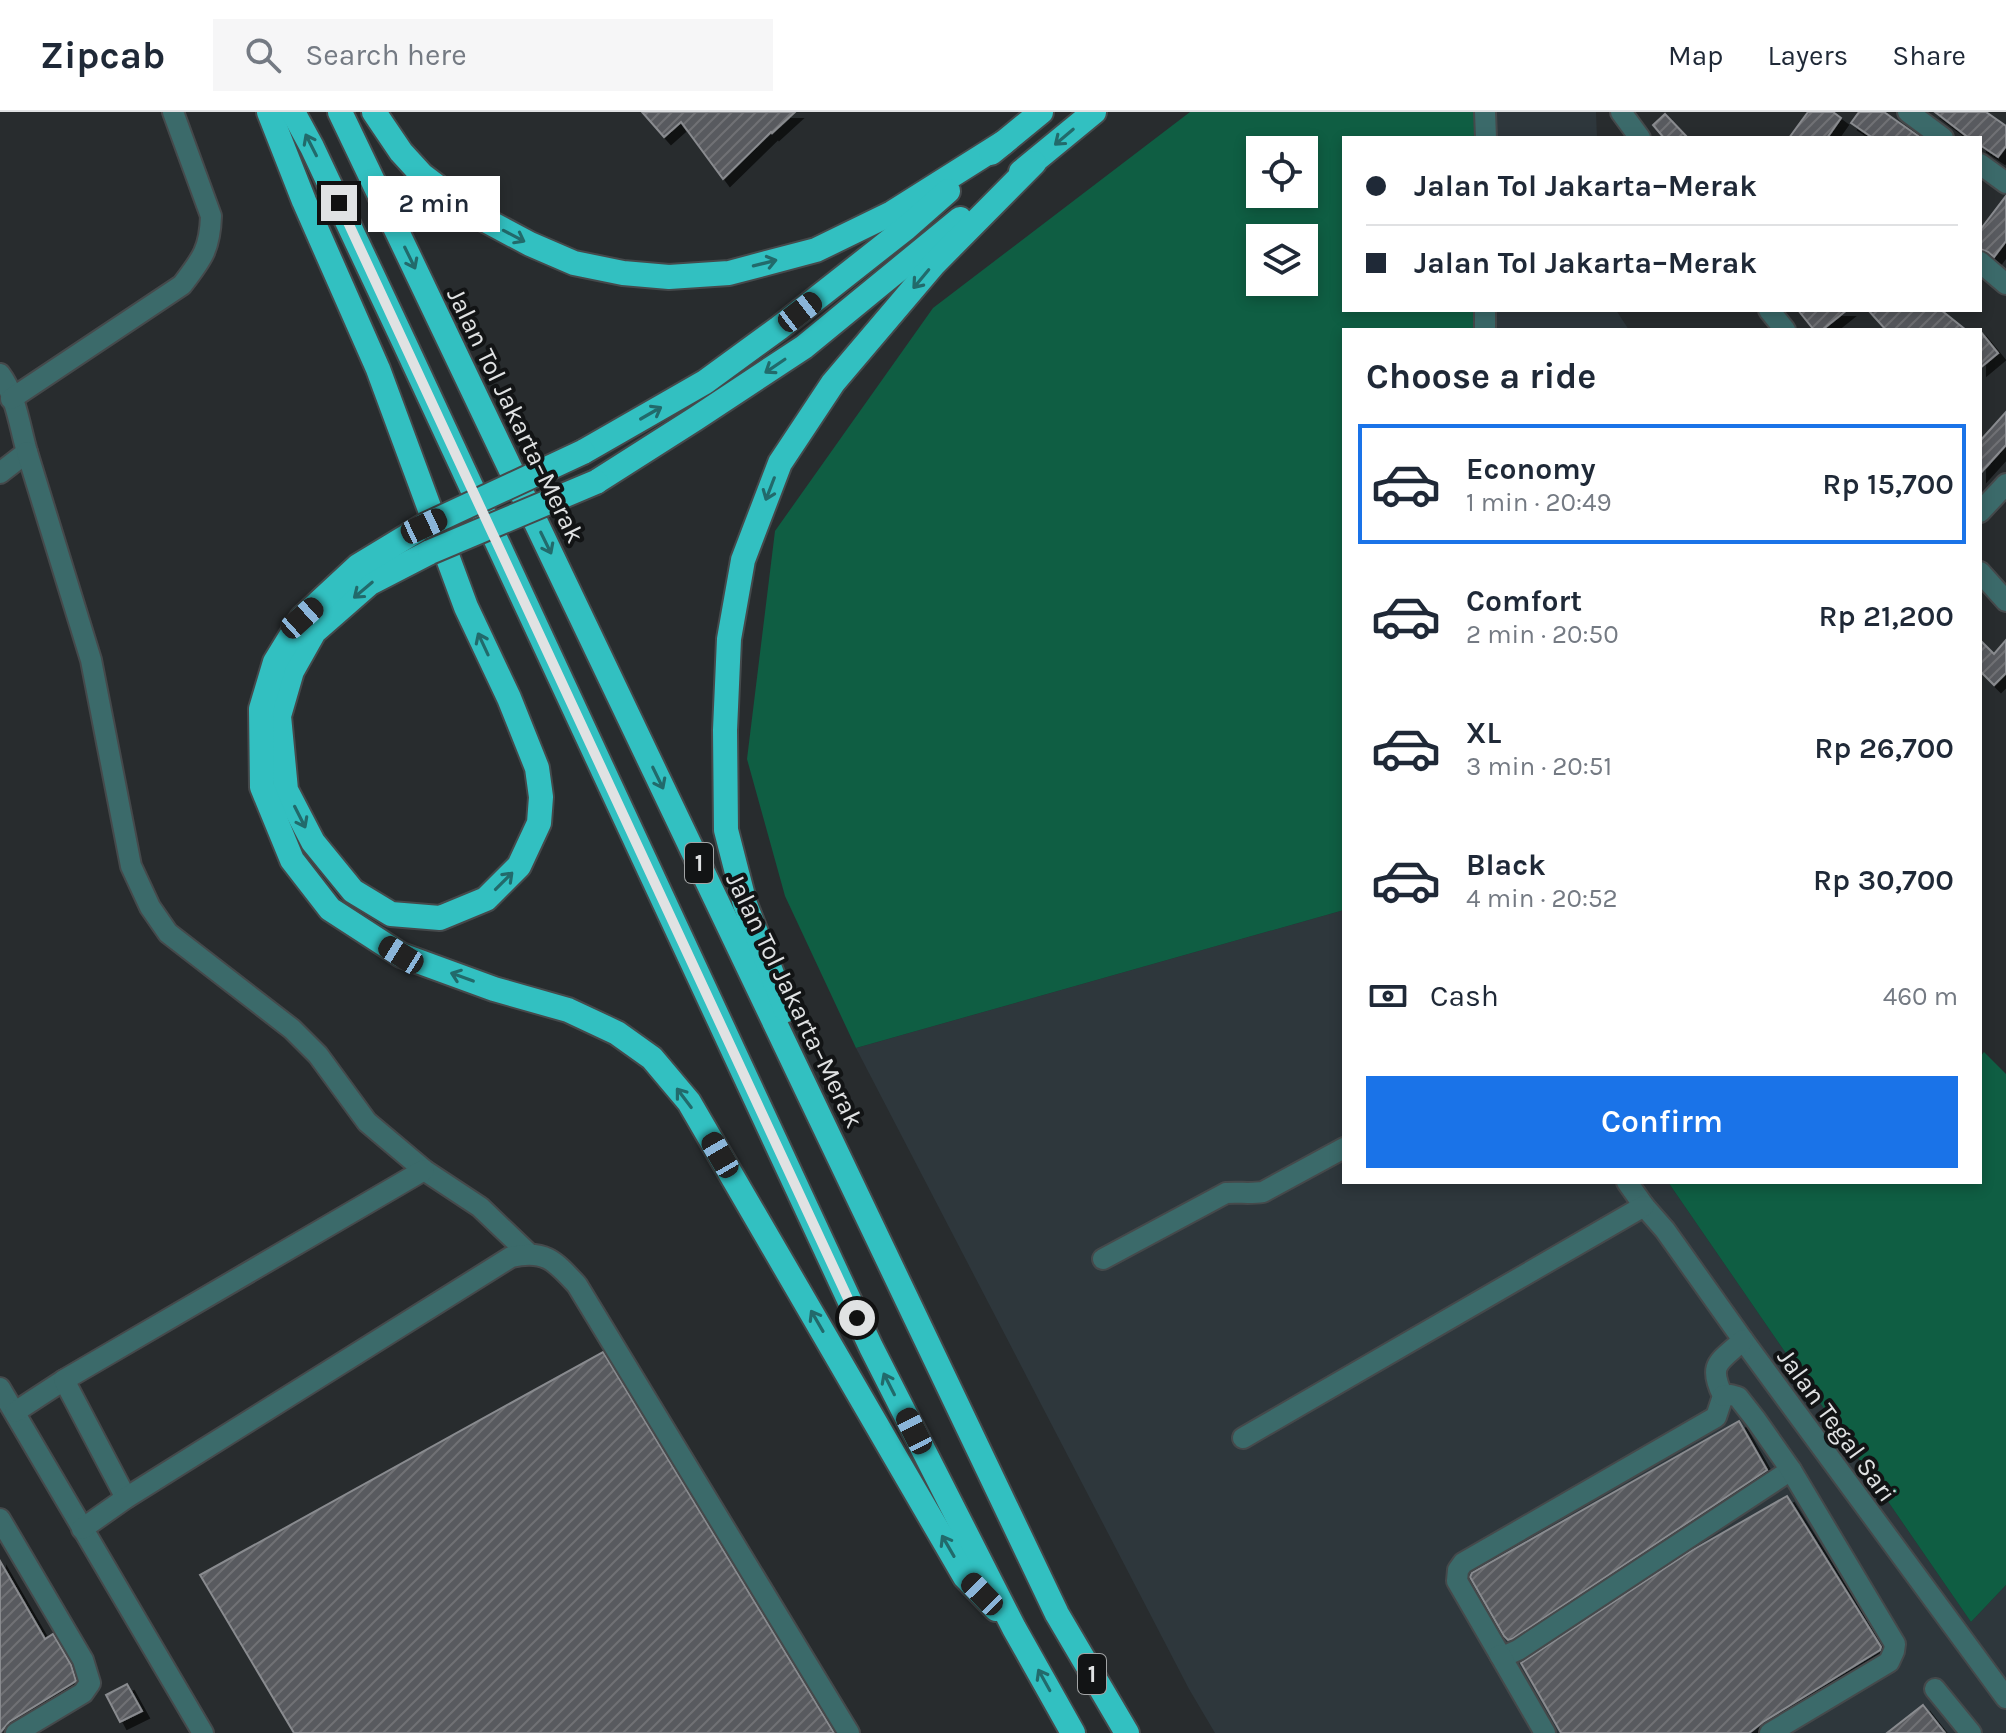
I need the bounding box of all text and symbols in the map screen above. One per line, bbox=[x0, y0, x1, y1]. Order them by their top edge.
search box bbox=[213, 19, 773, 91]
text: Zipcab bbox=[40, 33, 165, 78]
icon: search bbox=[241, 33, 285, 77]
text: Search here bbox=[305, 37, 467, 73]
text: Map bbox=[1668, 39, 1723, 72]
text: Layers bbox=[1767, 39, 1848, 72]
text: Share bbox=[1892, 39, 1966, 72]
one-way arrow bbox=[1054, 128, 1075, 146]
one-way arrow bbox=[302, 133, 318, 157]
map controls bbox=[1246, 136, 1318, 296]
button: locate bbox=[1246, 136, 1318, 208]
text: Jalan Tol Jakarta–Merak bbox=[1414, 168, 1757, 204]
callout: 2 min bbox=[367, 175, 499, 231]
route end bbox=[321, 185, 357, 221]
text: 2 min bbox=[399, 188, 469, 219]
button: layers bbox=[1246, 224, 1318, 296]
one-way arrow bbox=[502, 228, 525, 244]
text: Jalan Tol Jakarta–Merak bbox=[1414, 245, 1757, 281]
one-way arrow bbox=[403, 246, 418, 270]
one-way arrow bbox=[752, 255, 778, 270]
one-way arrow bbox=[912, 269, 930, 289]
street label: Jalan Tol Jakarta–Merak bbox=[440, 283, 591, 548]
car bbox=[774, 288, 826, 336]
text: Choose a ride bbox=[1366, 355, 1596, 397]
one-way arrow bbox=[764, 358, 786, 375]
one-way arrow bbox=[639, 405, 662, 421]
icon: car bbox=[1370, 448, 1442, 520]
text: Economy bbox=[1466, 451, 1596, 487]
text: Rp 15,700 bbox=[1822, 466, 1954, 502]
one-way arrow bbox=[762, 476, 776, 501]
text: 1 min · 20:49 bbox=[1466, 487, 1612, 518]
car bbox=[397, 505, 451, 547]
one-way arrow bbox=[539, 531, 554, 555]
icon: car bbox=[1370, 580, 1442, 652]
one-way arrow bbox=[353, 581, 373, 599]
text: Comfort bbox=[1466, 583, 1582, 619]
car bbox=[276, 593, 328, 643]
text: Rp 21,200 bbox=[1818, 598, 1954, 634]
text: 2 min · 20:50 bbox=[1466, 619, 1619, 650]
one-way arrow bbox=[475, 632, 490, 656]
icon: car bbox=[1370, 712, 1442, 784]
text: XL bbox=[1466, 715, 1501, 751]
text: Rp 26,700 bbox=[1814, 730, 1954, 766]
text: 3 min · 20:51 bbox=[1466, 751, 1612, 782]
one-way arrow bbox=[651, 765, 666, 789]
one-way arrow bbox=[293, 804, 308, 828]
road number: 1 bbox=[685, 843, 713, 883]
icon: car bbox=[1370, 844, 1442, 916]
text: Black bbox=[1466, 847, 1546, 883]
text: Rp 30,700 bbox=[1813, 862, 1954, 898]
street label: Jalan Tol Jakarta–Merak bbox=[719, 868, 870, 1133]
one-way arrow bbox=[494, 872, 514, 891]
text: 4 min · 20:52 bbox=[1466, 883, 1618, 914]
car bbox=[374, 932, 428, 978]
one-way arrow bbox=[450, 969, 475, 983]
icon: cash bbox=[1366, 974, 1410, 1018]
text: Cash bbox=[1430, 978, 1499, 1014]
text: 460 m bbox=[1883, 981, 1958, 1012]
button: Confirm bbox=[1366, 1076, 1958, 1168]
one-way arrow bbox=[676, 1088, 693, 1109]
car bbox=[698, 1128, 742, 1182]
route start bbox=[839, 1300, 875, 1336]
one-way arrow bbox=[809, 1310, 824, 1334]
street label: Jalan Tegal Sari bbox=[1770, 1342, 1903, 1508]
one-way arrow bbox=[881, 1373, 897, 1396]
car bbox=[892, 1404, 936, 1458]
one-way arrow bbox=[940, 1535, 955, 1559]
car bbox=[957, 1568, 1007, 1620]
road number: 1 bbox=[1078, 1654, 1106, 1694]
one-way arrow bbox=[1036, 1669, 1051, 1693]

